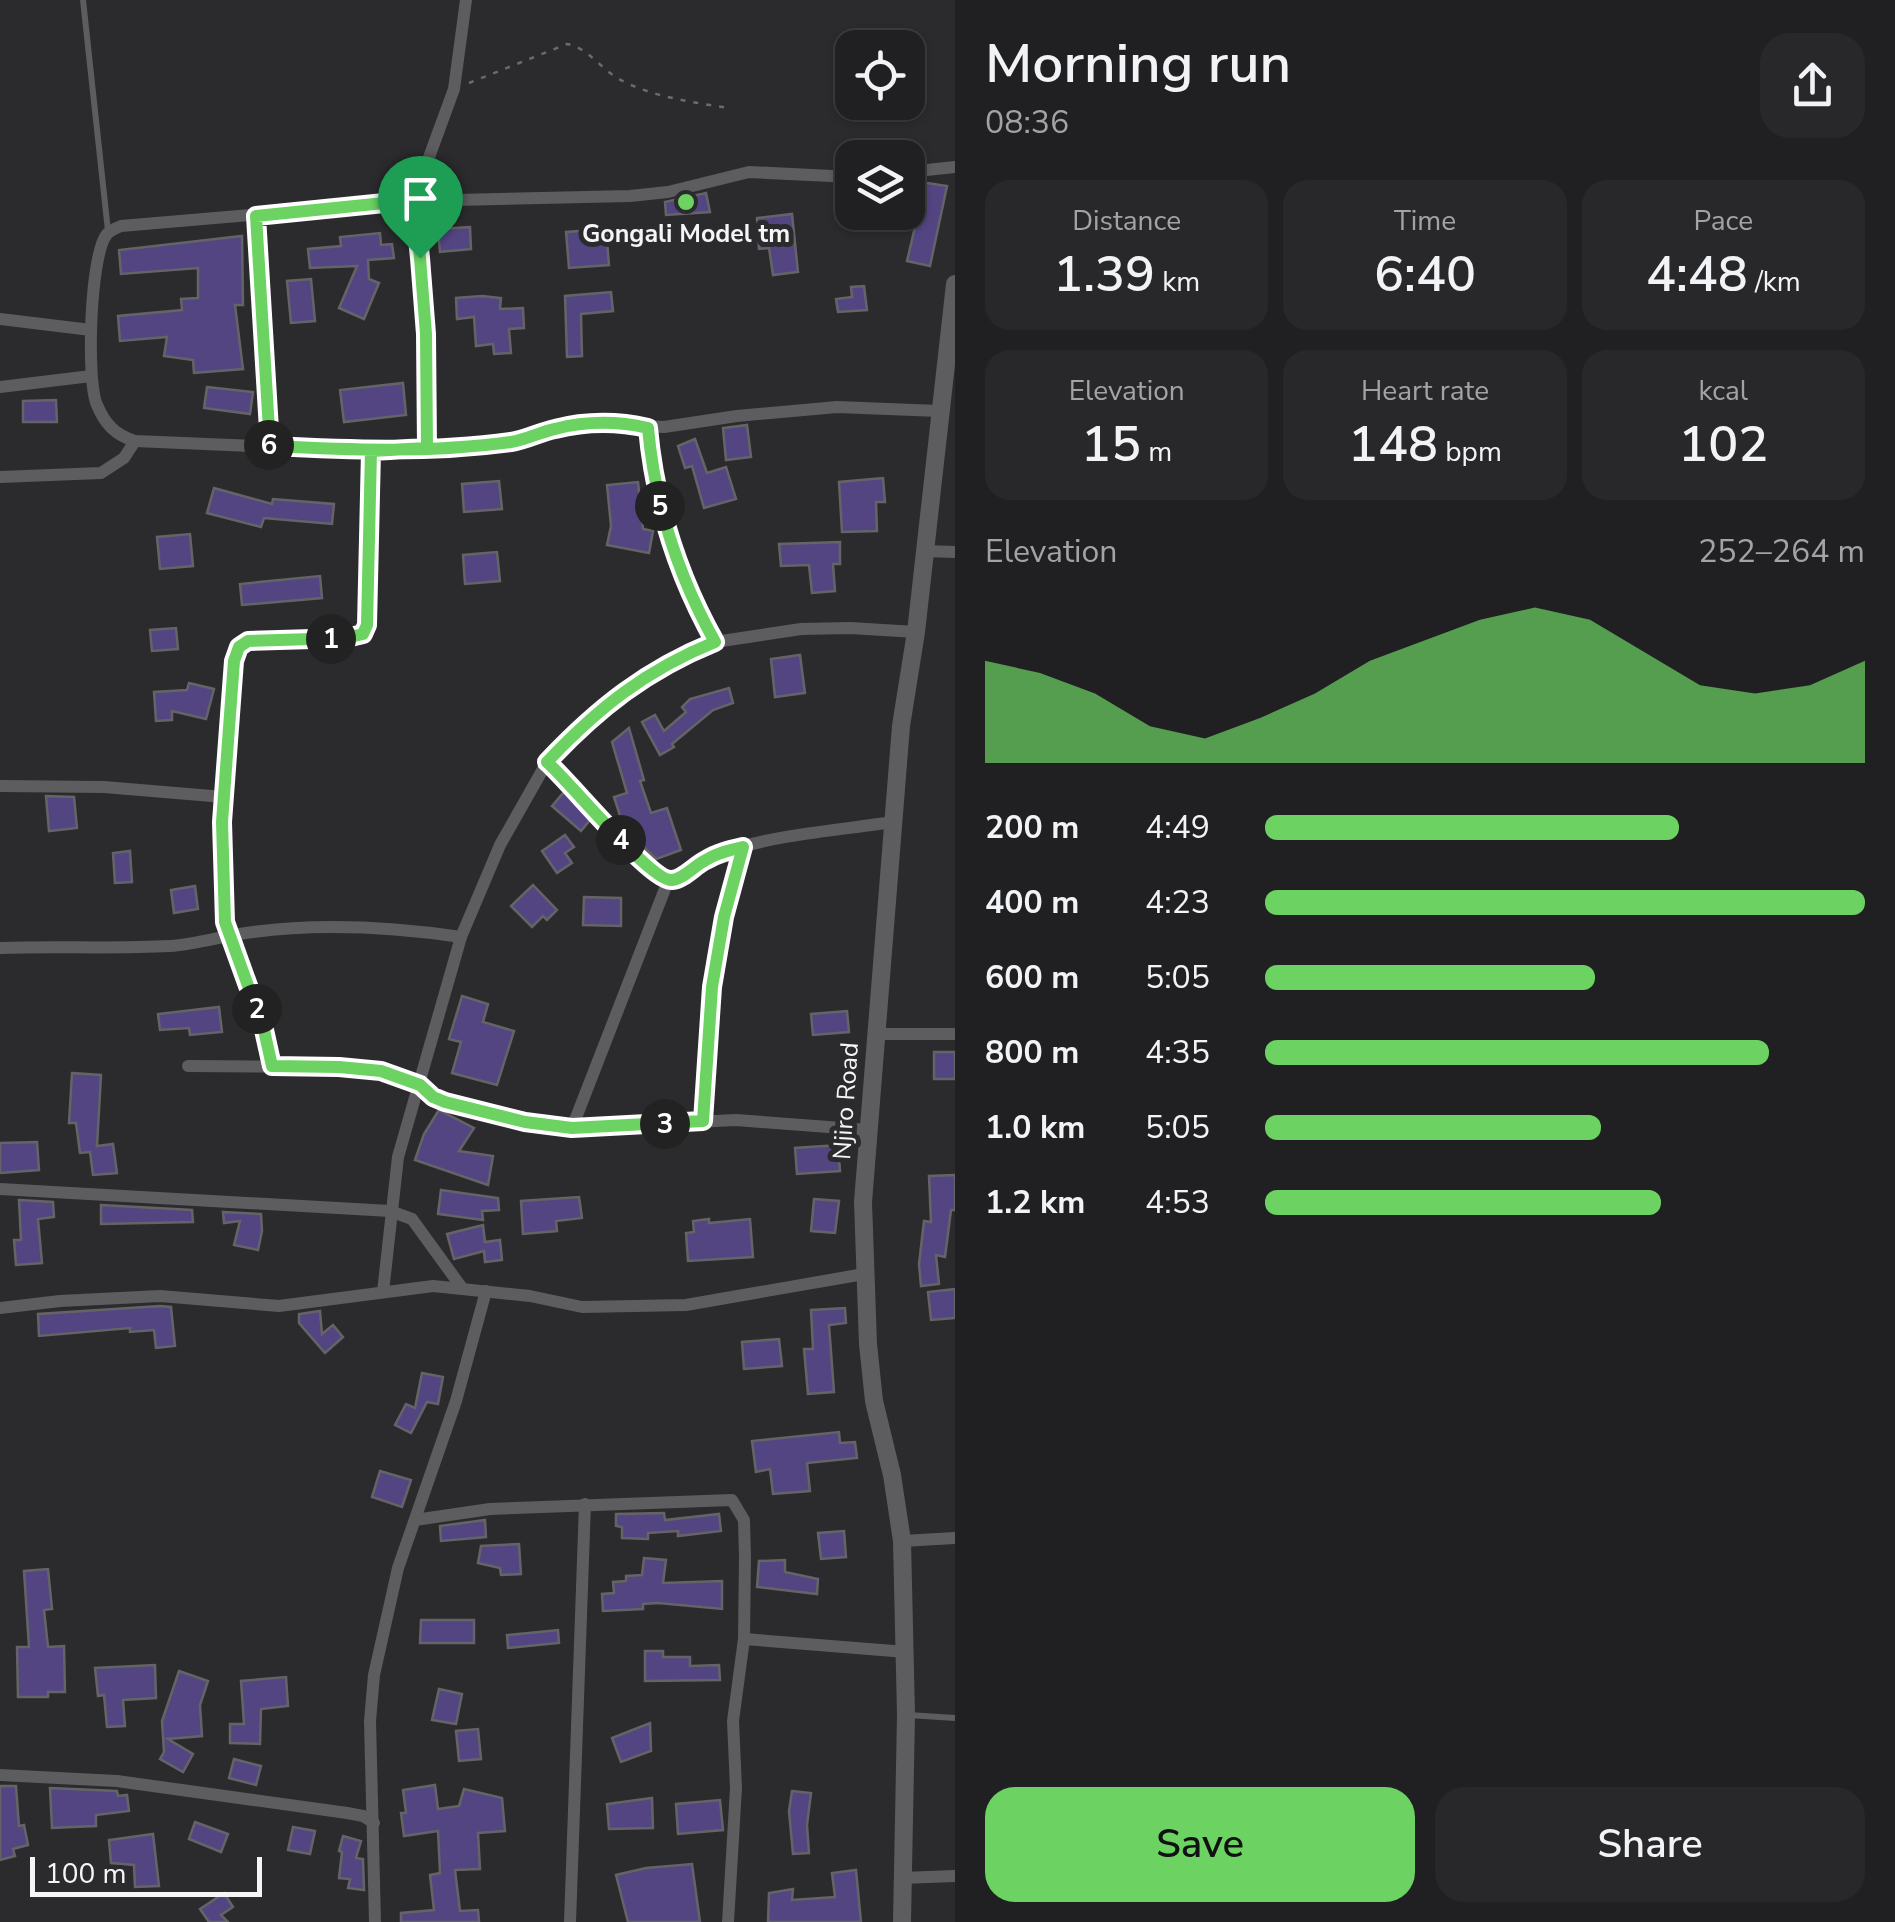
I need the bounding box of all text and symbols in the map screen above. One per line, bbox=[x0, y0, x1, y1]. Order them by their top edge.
text: Morning run bbox=[985, 26, 1291, 101]
map controls bbox=[835, 30, 925, 230]
button: locate bbox=[835, 30, 925, 120]
button: share bbox=[1760, 33, 1865, 138]
text: 08:36 bbox=[985, 101, 1069, 144]
button: layers bbox=[835, 140, 925, 230]
pin bbox=[378, 156, 463, 259]
icon: arrive bbox=[393, 171, 448, 226]
marker: Gongali Model tm bbox=[675, 191, 697, 213]
text: Distance bbox=[1072, 202, 1181, 240]
text: Time bbox=[1394, 202, 1456, 240]
text: Pace bbox=[1694, 202, 1753, 240]
place label: Gongali Model tm bbox=[582, 217, 790, 251]
text: 1.39 bbox=[1053, 240, 1155, 309]
text: 6:40 bbox=[1374, 240, 1476, 309]
text: 4:48 bbox=[1646, 240, 1748, 309]
text: km bbox=[1155, 263, 1200, 301]
text: /km bbox=[1748, 263, 1801, 301]
text: Elevation bbox=[1069, 372, 1185, 410]
text: Heart rate bbox=[1361, 372, 1489, 410]
text: kcal bbox=[1699, 372, 1748, 410]
text: 15 bbox=[1081, 410, 1141, 479]
text: 148 bbox=[1348, 410, 1438, 479]
text: 102 bbox=[1678, 410, 1768, 479]
pin: 6 bbox=[244, 420, 294, 470]
text: 6 bbox=[261, 426, 277, 464]
text: m bbox=[1141, 433, 1172, 471]
text: bpm bbox=[1438, 433, 1502, 471]
pin: 5 bbox=[635, 481, 685, 531]
text: 5 bbox=[652, 487, 668, 525]
text: Elevation bbox=[985, 530, 1118, 573]
text: 252–264 m bbox=[1698, 530, 1865, 573]
pin: 1 bbox=[306, 614, 356, 664]
text: 1 bbox=[323, 620, 339, 658]
text: 200 m bbox=[985, 806, 1079, 849]
text: 4:49 bbox=[1145, 806, 1210, 849]
pin: 4 bbox=[596, 815, 646, 865]
text: 4 bbox=[613, 821, 629, 859]
text: 400 m bbox=[985, 881, 1079, 924]
text: 4:23 bbox=[1145, 881, 1210, 924]
text: 600 m bbox=[985, 956, 1079, 999]
text: 5:05 bbox=[1145, 956, 1210, 999]
pin: 2 bbox=[232, 984, 282, 1034]
text: 2 bbox=[249, 990, 265, 1028]
text: 800 m bbox=[985, 1031, 1079, 1074]
text: 4:35 bbox=[1145, 1031, 1210, 1074]
street label: Njiro Road bbox=[825, 1041, 867, 1161]
pin: 3 bbox=[640, 1099, 690, 1149]
text: 3 bbox=[657, 1105, 673, 1143]
text: 1.0 km bbox=[985, 1106, 1085, 1149]
text: 5:05 bbox=[1145, 1106, 1210, 1149]
text: 1.2 km bbox=[985, 1181, 1085, 1224]
text: 4:53 bbox=[1145, 1181, 1210, 1224]
button: Save bbox=[985, 1787, 1415, 1902]
button: Share bbox=[1435, 1787, 1865, 1902]
scale bar bbox=[30, 1852, 262, 1896]
text: 100 m bbox=[45, 1855, 127, 1893]

